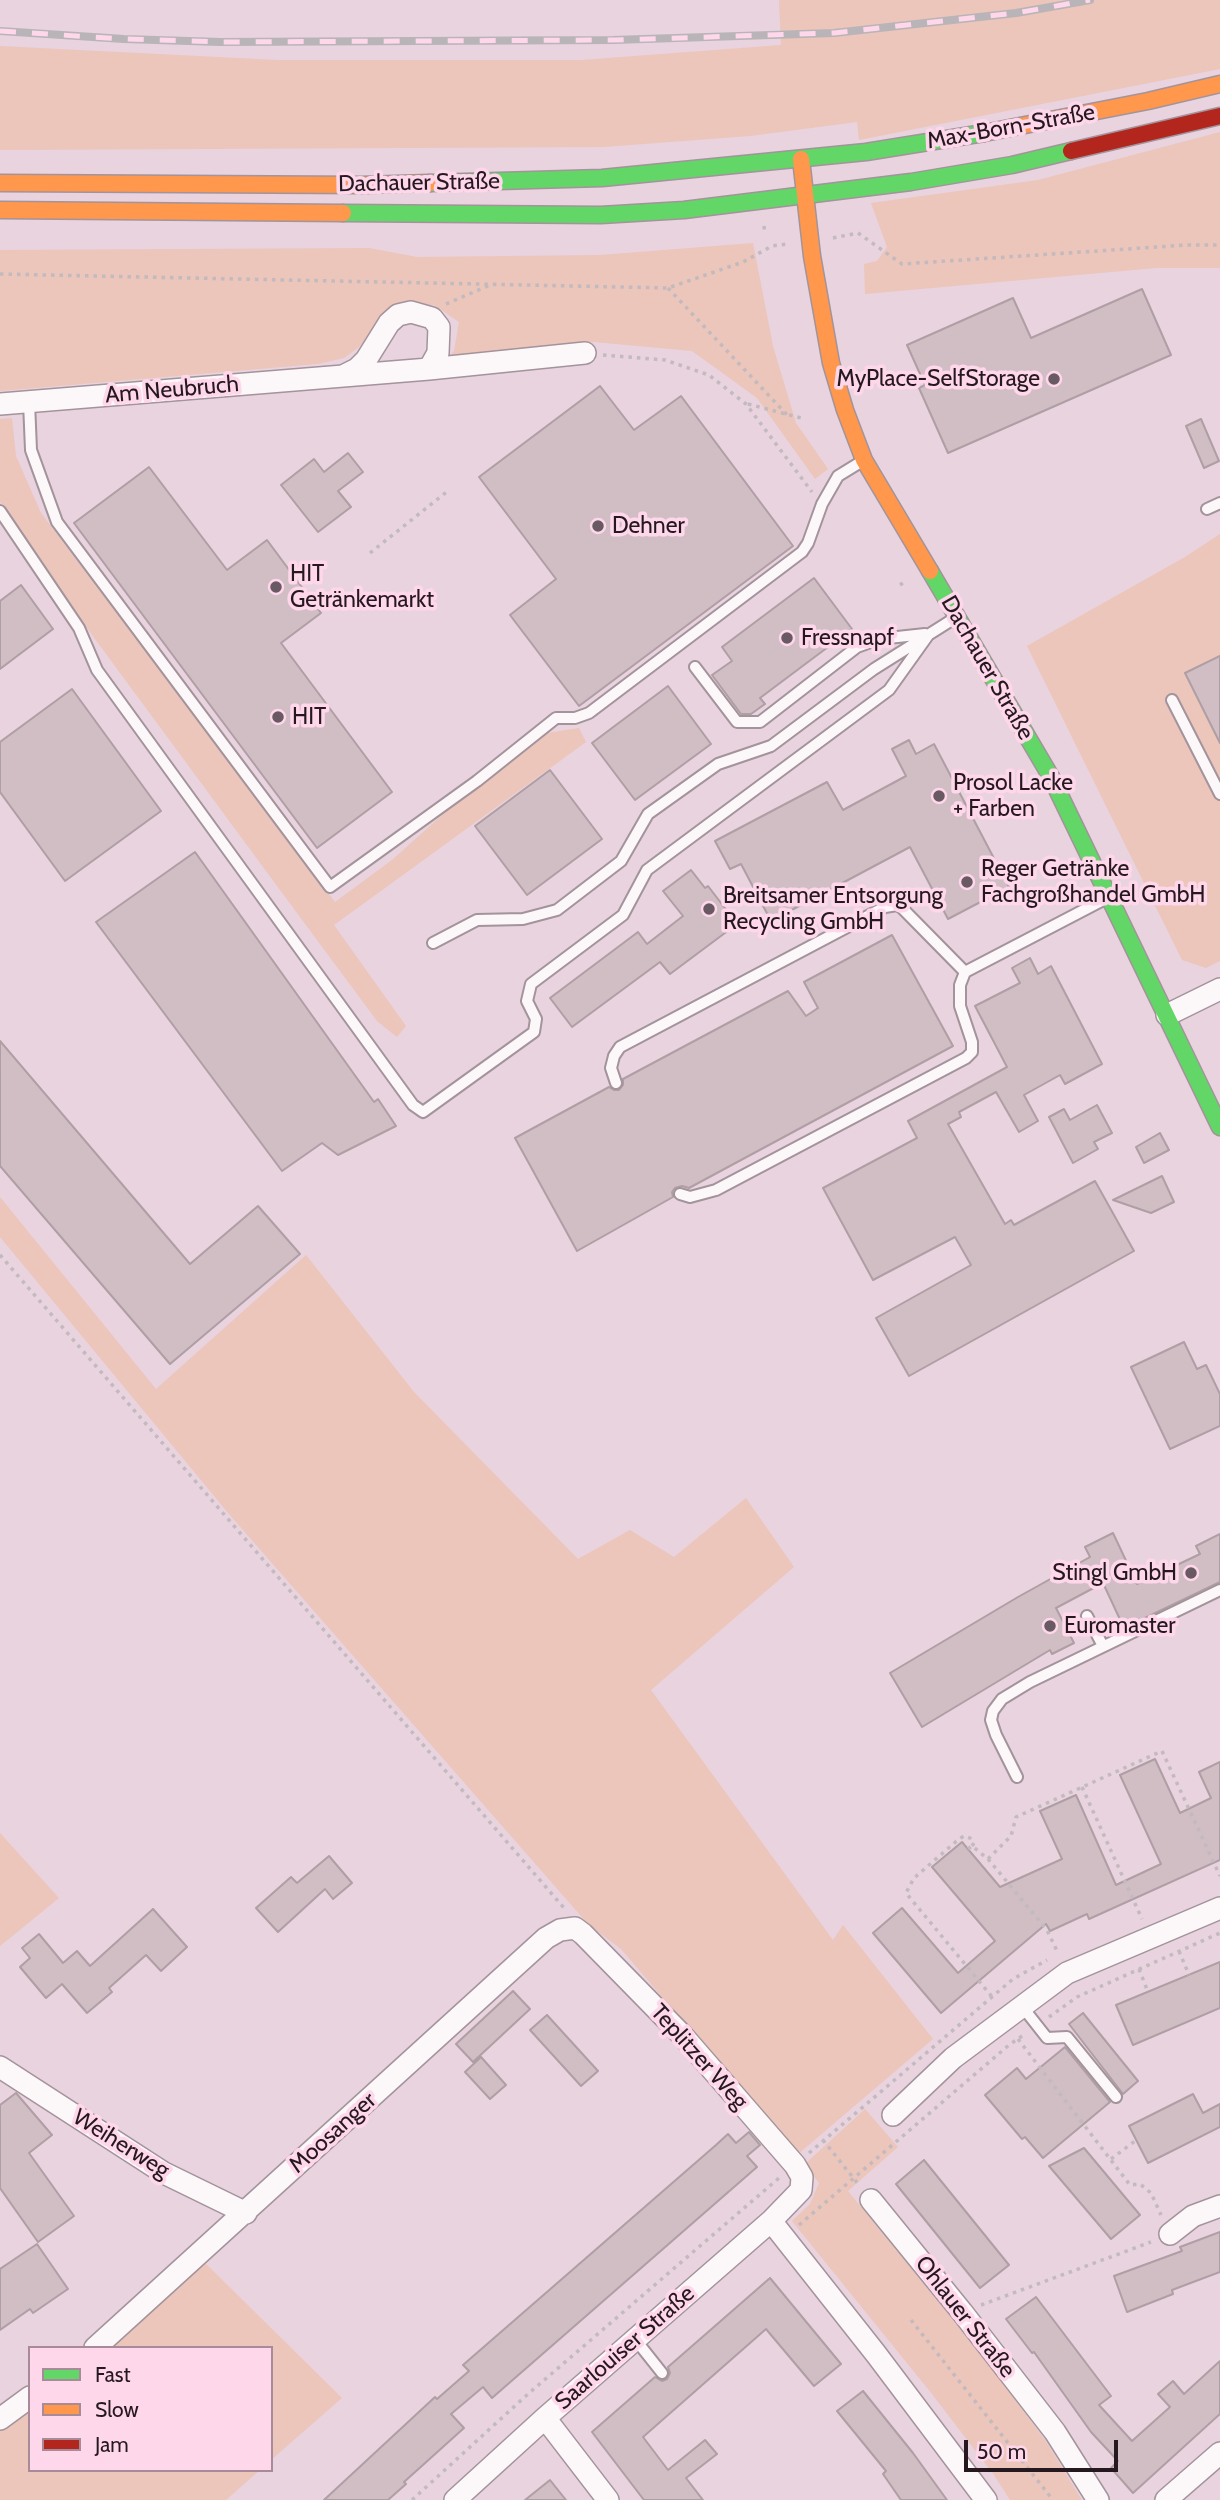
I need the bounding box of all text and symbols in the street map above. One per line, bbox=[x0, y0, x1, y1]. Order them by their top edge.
street label: Max-Born-Straße bbox=[925, 99, 1097, 155]
street label: Dachauer Straße bbox=[338, 168, 500, 198]
place label: MyPlace-SelfStorage bbox=[836, 365, 1040, 393]
street label: Am Neubruch bbox=[104, 370, 240, 410]
marker: MyPlace-SelfStorage bbox=[1046, 371, 1062, 387]
place label: Dehner bbox=[612, 512, 685, 540]
marker: Dehner bbox=[590, 518, 606, 534]
place label: HIT Getränkemarkt bbox=[290, 560, 434, 614]
marker: HIT Getränkemarkt bbox=[268, 579, 284, 595]
street label: Dachauer Straße bbox=[935, 591, 1039, 745]
place label: Fressnapf bbox=[801, 624, 894, 652]
marker: Fressnapf bbox=[779, 630, 795, 646]
place label: HIT bbox=[292, 703, 326, 731]
marker: HIT bbox=[270, 709, 286, 725]
place label: Prosol Lacke + Farben bbox=[953, 769, 1073, 823]
marker: Prosol Lacke + Farben bbox=[931, 788, 947, 804]
place label: Reger Getränke Fachgroßhandel GmbH bbox=[981, 855, 1205, 909]
marker: Reger Getränke Fachgroßhandel GmbH bbox=[959, 874, 975, 890]
place label: Breitsamer Entsorgung Recycling GmbH bbox=[723, 882, 943, 936]
marker: Breitsamer Entsorgung Recycling GmbH bbox=[701, 901, 717, 917]
place label: Stingl GmbH bbox=[1052, 1559, 1177, 1587]
marker: Stingl GmbH bbox=[1183, 1565, 1199, 1581]
place label: Euromaster bbox=[1064, 1612, 1175, 1640]
marker: Euromaster bbox=[1042, 1618, 1058, 1634]
street label: Teplitzer Weg bbox=[645, 1999, 753, 2115]
street label: Moosanger bbox=[284, 2087, 382, 2179]
street label: Weiherweg bbox=[68, 2103, 174, 2185]
street label: Ohlauer Straße bbox=[909, 2251, 1021, 2383]
street label: Saarlouiser Straße bbox=[550, 2280, 700, 2416]
legend bbox=[28, 2346, 273, 2472]
text: Fast bbox=[95, 2362, 131, 2387]
text: Slow bbox=[95, 2397, 139, 2422]
scale bar bbox=[968, 2426, 1122, 2470]
text: Jam bbox=[95, 2432, 129, 2457]
text: 50 m bbox=[977, 2439, 1026, 2464]

